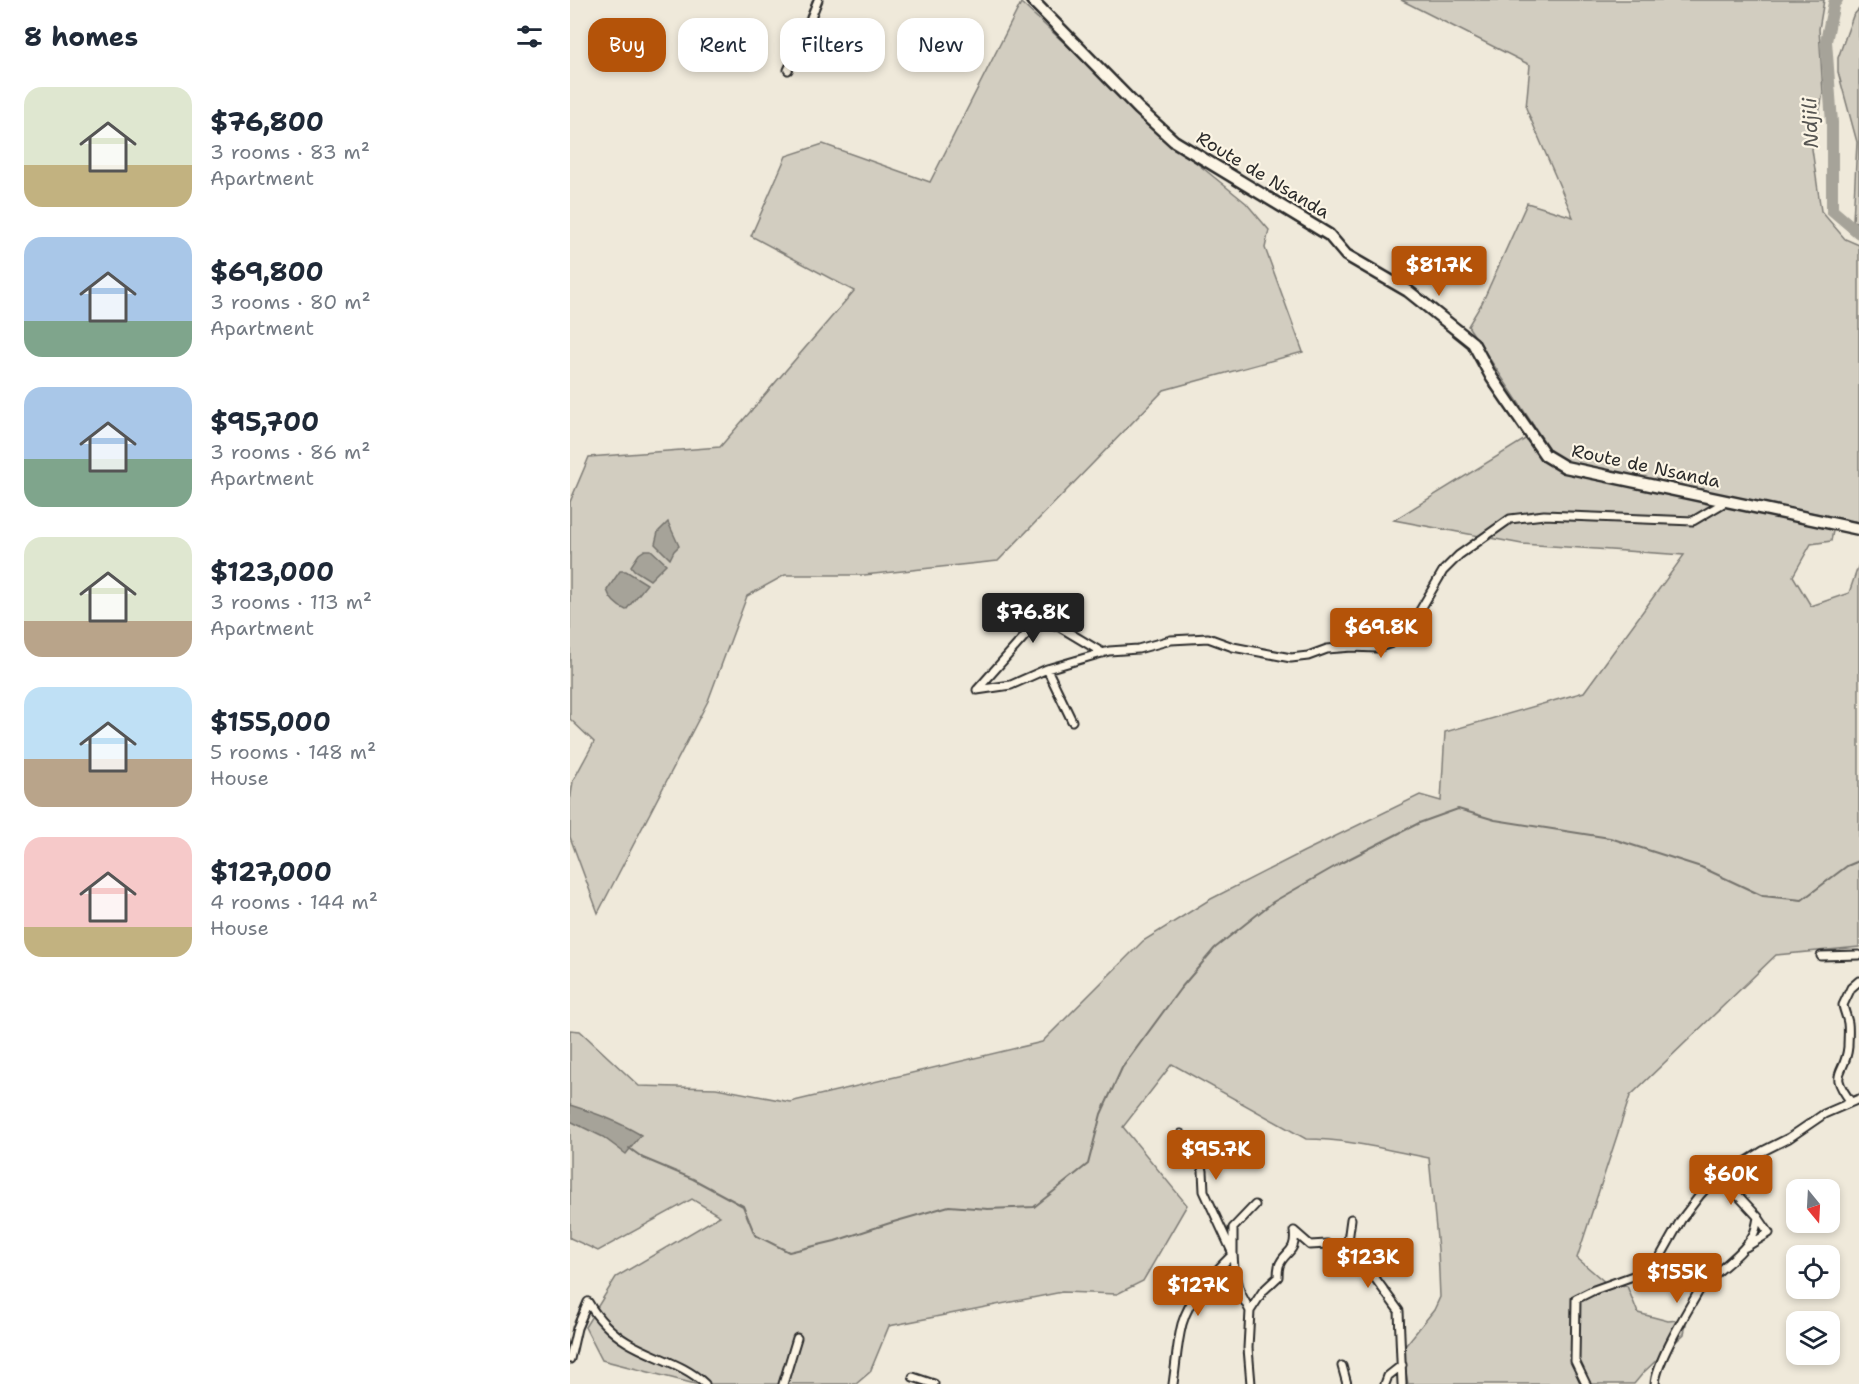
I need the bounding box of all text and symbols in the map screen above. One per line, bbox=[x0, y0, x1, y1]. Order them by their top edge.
chip: Buy bbox=[588, 18, 666, 72]
chip: Rent bbox=[678, 18, 768, 72]
chip: Filters bbox=[780, 18, 885, 72]
chip: New bbox=[897, 18, 984, 72]
text: 8 homes bbox=[24, 19, 138, 54]
icon: filters bbox=[513, 20, 546, 53]
water label: Ndjili bbox=[1796, 97, 1824, 149]
text: $76,800 bbox=[210, 104, 324, 139]
icon: home bbox=[72, 111, 144, 183]
street label: Route de Nsanda bbox=[1192, 126, 1334, 224]
text: 3 rooms · 83 m² bbox=[210, 139, 370, 165]
text: Apartment bbox=[210, 165, 314, 191]
pin: $81.7K bbox=[1390, 246, 1488, 297]
text: $81.7K bbox=[1406, 252, 1472, 278]
text: $69,800 bbox=[210, 254, 324, 289]
icon: home bbox=[72, 261, 144, 333]
text: 3 rooms · 80 m² bbox=[210, 289, 371, 315]
text: Apartment bbox=[210, 315, 314, 341]
text: $95,700 bbox=[210, 404, 319, 439]
icon: home bbox=[72, 411, 144, 483]
text: 3 rooms · 86 m² bbox=[210, 439, 370, 465]
street label: Route de Nsanda bbox=[1570, 439, 1722, 493]
text: Apartment bbox=[210, 465, 314, 491]
text: $123,000 bbox=[210, 554, 334, 589]
icon: home bbox=[72, 561, 144, 633]
text: 3 rooms · 113 m² bbox=[210, 589, 372, 615]
pin: $76.8K bbox=[984, 593, 1082, 644]
text: $76.8K bbox=[996, 599, 1070, 625]
pin: $69.8K bbox=[1332, 608, 1430, 659]
text: $69.8K bbox=[1344, 614, 1418, 640]
text: Apartment bbox=[210, 615, 314, 641]
text: $155,000 bbox=[210, 704, 331, 739]
icon: home bbox=[72, 711, 144, 783]
text: 5 rooms · 148 m² bbox=[210, 739, 376, 765]
text: House bbox=[210, 765, 269, 791]
text: $127,000 bbox=[210, 854, 332, 889]
icon: home bbox=[72, 861, 144, 933]
text: 4 rooms · 144 m² bbox=[210, 889, 378, 915]
text: House bbox=[210, 915, 269, 941]
pin: $95.7K bbox=[1167, 1130, 1265, 1181]
text: $95.7K bbox=[1181, 1136, 1251, 1162]
pin: $60K bbox=[1695, 1155, 1767, 1206]
text: $60K bbox=[1703, 1161, 1759, 1187]
north arrow bbox=[1786, 1179, 1840, 1233]
map controls bbox=[1786, 1179, 1840, 1365]
pin: $123K bbox=[1326, 1238, 1410, 1289]
text: $123K bbox=[1337, 1244, 1399, 1270]
button: locate bbox=[1786, 1245, 1840, 1299]
pin: $155K bbox=[1635, 1253, 1719, 1304]
text: $155K bbox=[1647, 1259, 1707, 1285]
pin: $127K bbox=[1156, 1266, 1240, 1317]
text: $127K bbox=[1167, 1272, 1229, 1298]
button: layers bbox=[1786, 1311, 1840, 1365]

